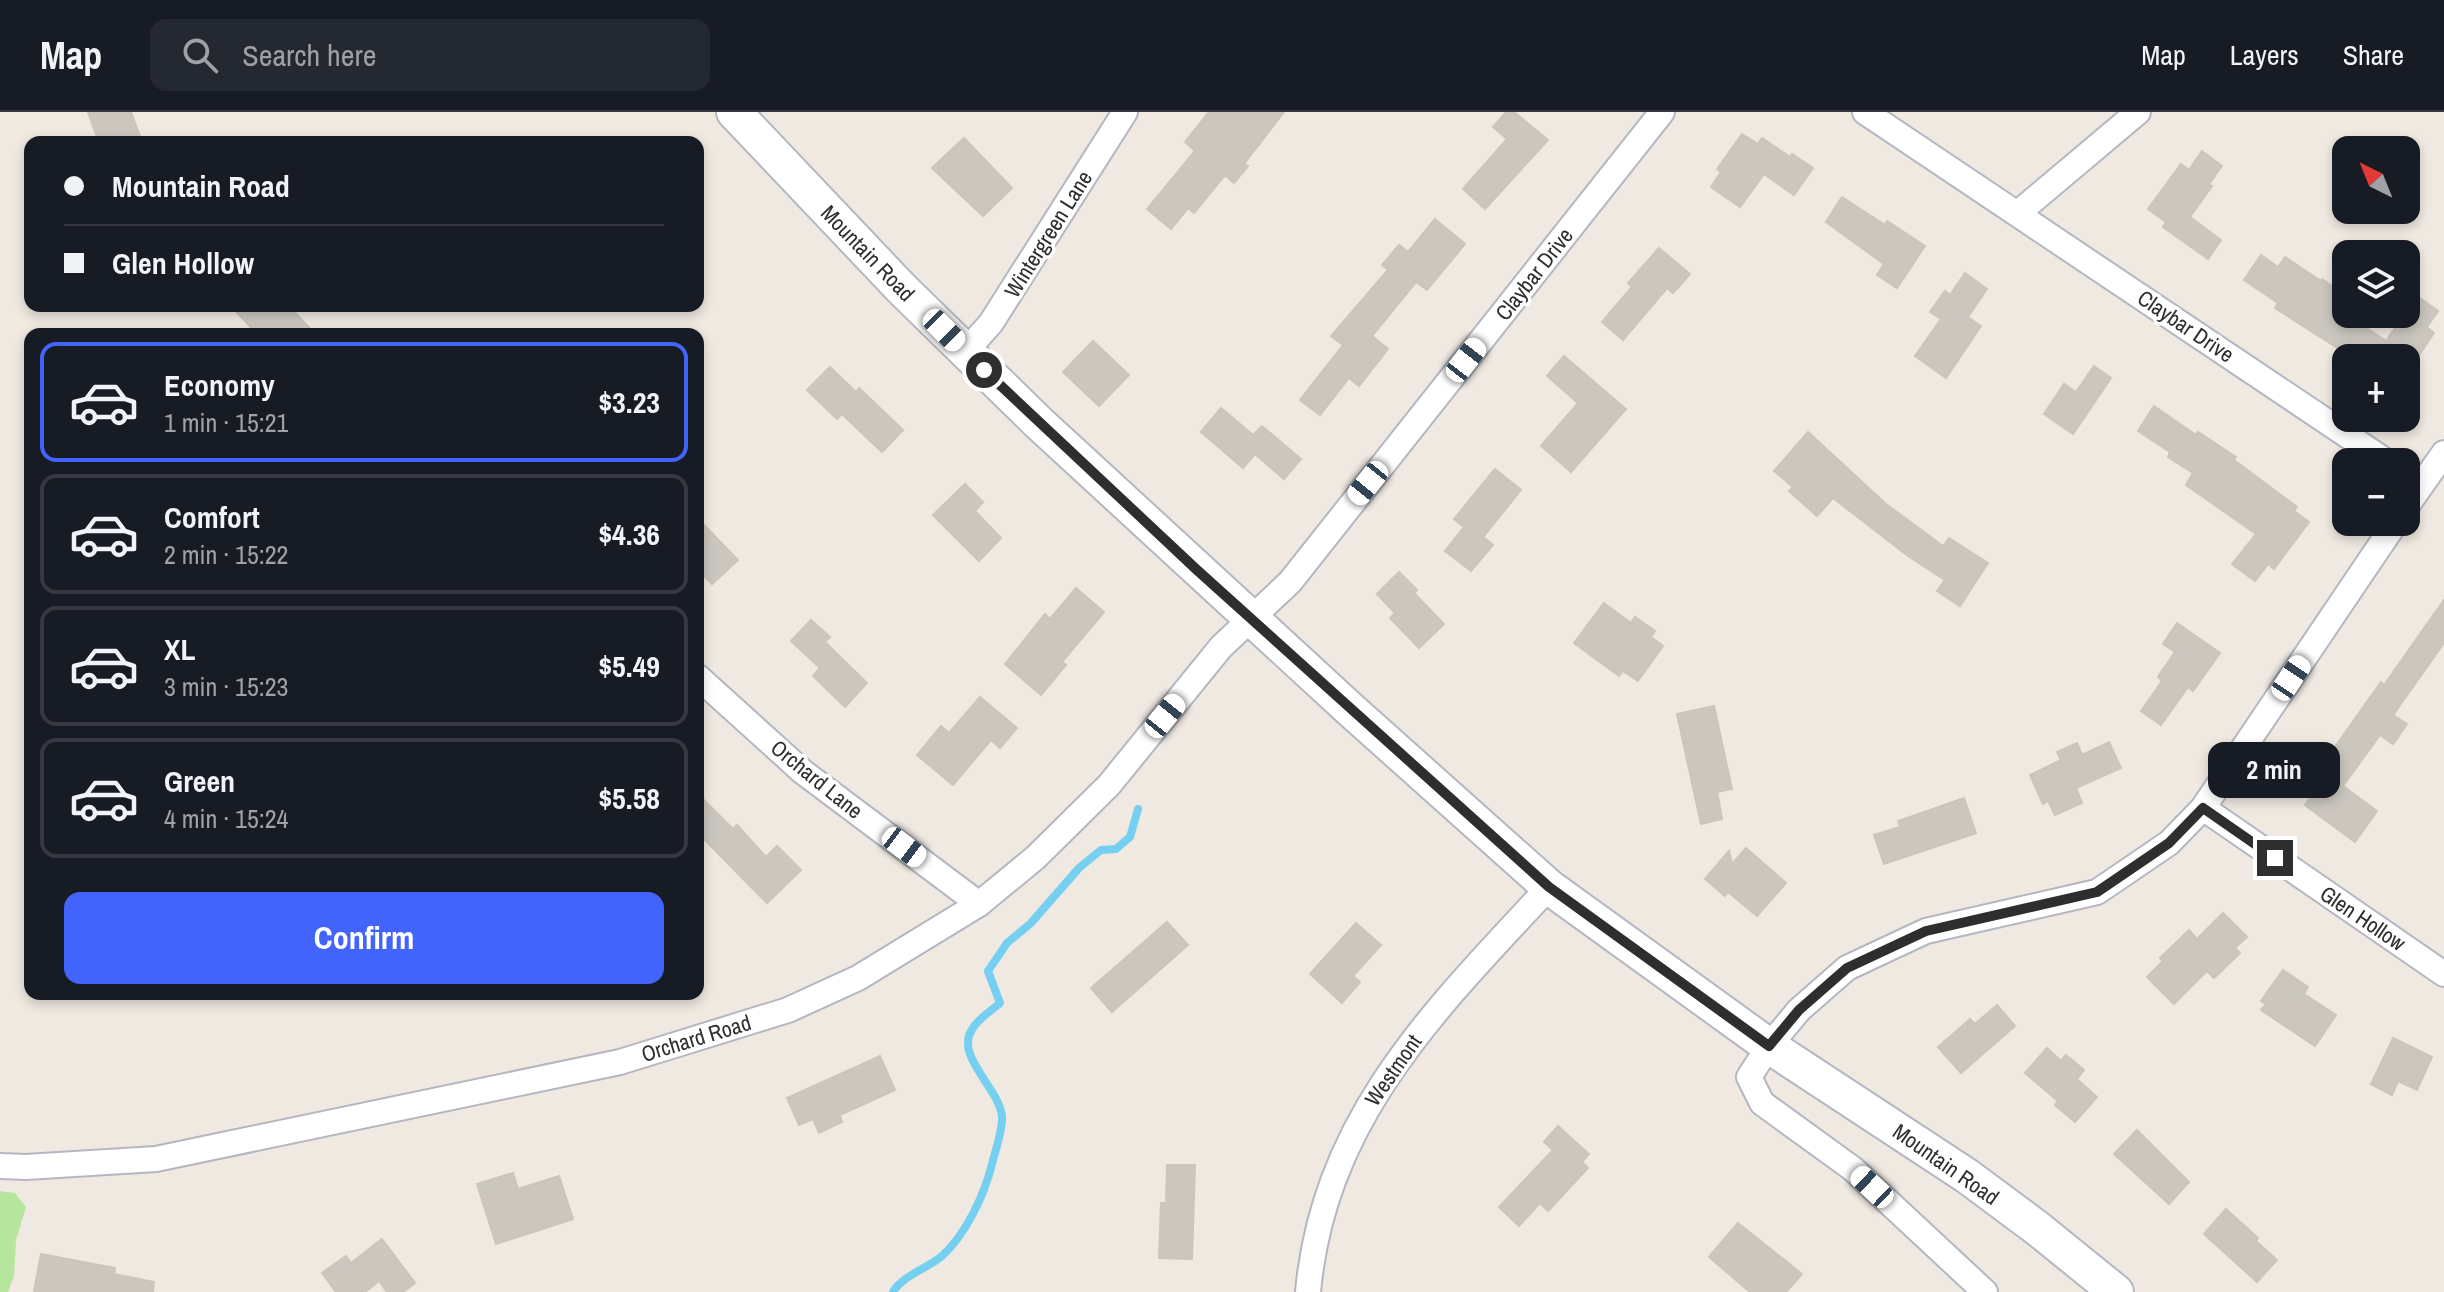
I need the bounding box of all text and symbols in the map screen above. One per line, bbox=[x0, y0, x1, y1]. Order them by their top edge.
search box bbox=[150, 19, 710, 91]
text: Map bbox=[40, 30, 102, 81]
icon: search bbox=[178, 33, 222, 77]
text: Search here bbox=[242, 35, 376, 75]
text: Map bbox=[2141, 36, 2186, 74]
text: Layers bbox=[2230, 36, 2299, 74]
text: Share bbox=[2343, 36, 2404, 74]
north arrow bbox=[2332, 136, 2420, 224]
map controls bbox=[2332, 136, 2420, 536]
street label: Wintergreen Lane bbox=[997, 165, 1099, 303]
text: Mountain Road bbox=[112, 166, 290, 206]
street label: Mountain Road bbox=[814, 198, 922, 308]
street label: Claybar Drive bbox=[1488, 221, 1580, 327]
button: layers bbox=[2332, 240, 2420, 328]
text: Glen Hollow bbox=[112, 243, 254, 283]
street label: Claybar Drive bbox=[2132, 283, 2240, 369]
car bbox=[919, 305, 969, 355]
car bbox=[1442, 334, 1490, 386]
button: + bbox=[2332, 344, 2420, 432]
route start bbox=[966, 352, 1002, 388]
text: Economy bbox=[164, 365, 275, 405]
icon: car bbox=[68, 366, 140, 438]
text: $3.23 bbox=[598, 382, 660, 422]
text: 1 min · 15:21 bbox=[164, 405, 288, 440]
button: − bbox=[2332, 448, 2420, 536]
car bbox=[1344, 457, 1392, 509]
text: Comfort bbox=[164, 497, 260, 537]
icon: car bbox=[68, 498, 140, 570]
text: $4.36 bbox=[598, 514, 660, 554]
text: 2 min · 15:22 bbox=[164, 537, 288, 572]
text: XL bbox=[164, 629, 195, 669]
icon: car bbox=[68, 630, 140, 702]
text: $5.49 bbox=[598, 646, 660, 686]
car bbox=[2268, 651, 2314, 705]
text: 3 min · 15:23 bbox=[164, 669, 288, 704]
car bbox=[1141, 690, 1189, 742]
street label: Orchard Lane bbox=[765, 733, 869, 825]
callout: 2 min bbox=[2209, 742, 2341, 798]
text: 2 min bbox=[2246, 752, 2302, 787]
text: Green bbox=[164, 761, 235, 801]
icon: car bbox=[68, 762, 140, 834]
text: $5.58 bbox=[598, 778, 660, 818]
text: 4 min · 15:24 bbox=[164, 801, 288, 836]
car bbox=[878, 823, 930, 871]
route end bbox=[2257, 840, 2293, 876]
street label: Glen Hollow bbox=[2314, 878, 2412, 958]
button: Confirm bbox=[64, 892, 664, 984]
street label: Orchard Road bbox=[637, 1007, 755, 1069]
street label: Westmont bbox=[1358, 1028, 1428, 1112]
street label: Mountain Road bbox=[1887, 1116, 2005, 1212]
car bbox=[1846, 1162, 1898, 1212]

